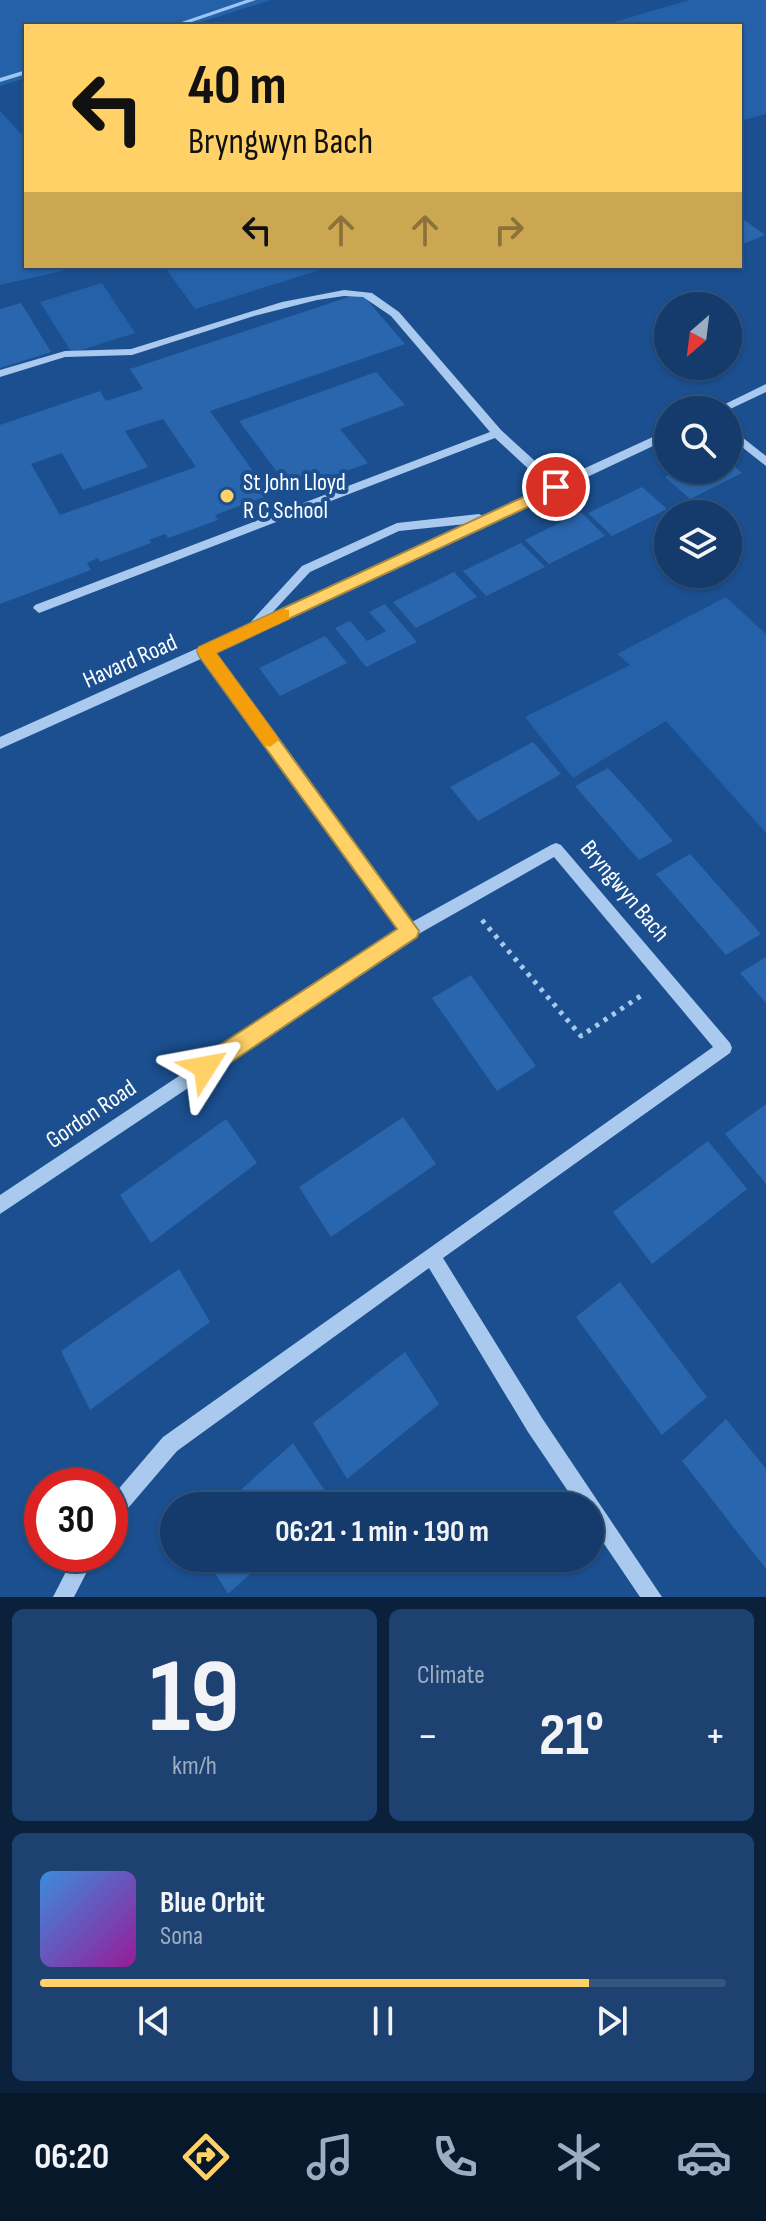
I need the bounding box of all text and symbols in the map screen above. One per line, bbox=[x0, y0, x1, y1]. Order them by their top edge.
text: 40 m bbox=[188, 53, 287, 120]
icon: left bbox=[56, 56, 160, 160]
text: Bryngwyn Bach bbox=[188, 121, 373, 164]
icon: left bbox=[235, 208, 279, 252]
icon: ahead bbox=[319, 208, 363, 252]
icon: ahead bbox=[403, 208, 447, 252]
icon: right bbox=[487, 208, 531, 252]
north arrow bbox=[654, 292, 742, 380]
map controls bbox=[654, 292, 742, 588]
button: search bbox=[654, 396, 742, 484]
pin bbox=[522, 453, 590, 521]
icon: arrive bbox=[534, 465, 578, 509]
place label: St John Lloyd R C School bbox=[243, 468, 346, 525]
marker: St John Lloyd R C School bbox=[218, 487, 236, 505]
button: layers bbox=[654, 500, 742, 588]
street label: Havard Road bbox=[79, 627, 181, 695]
street label: Bryngwyn Bach bbox=[574, 834, 676, 948]
position arrow bbox=[163, 1025, 247, 1109]
street label: Gordon Road bbox=[40, 1073, 142, 1155]
speed limit sign: 30 bbox=[24, 1468, 128, 1572]
text: 06:21 · 1 min · 190 m bbox=[275, 1514, 489, 1550]
text: 19 bbox=[149, 1636, 240, 1761]
text: Climate bbox=[417, 1660, 485, 1691]
text: 21° bbox=[539, 1700, 604, 1772]
text: − bbox=[417, 1710, 439, 1763]
text: + bbox=[704, 1710, 726, 1763]
text: km/h bbox=[172, 1751, 217, 1782]
text: Blue Orbit bbox=[160, 1885, 265, 1921]
text: Sona bbox=[160, 1921, 203, 1952]
icon: previous bbox=[132, 1999, 176, 2043]
icon: pause bbox=[361, 1999, 405, 2043]
icon: next bbox=[590, 1999, 634, 2043]
icon: directions bbox=[178, 2129, 234, 2185]
icon: music bbox=[302, 2129, 358, 2185]
icon: phone bbox=[427, 2129, 483, 2185]
icon: climate bbox=[551, 2129, 607, 2185]
icon: car bbox=[676, 2129, 732, 2185]
text: 06:20 bbox=[34, 2136, 109, 2179]

